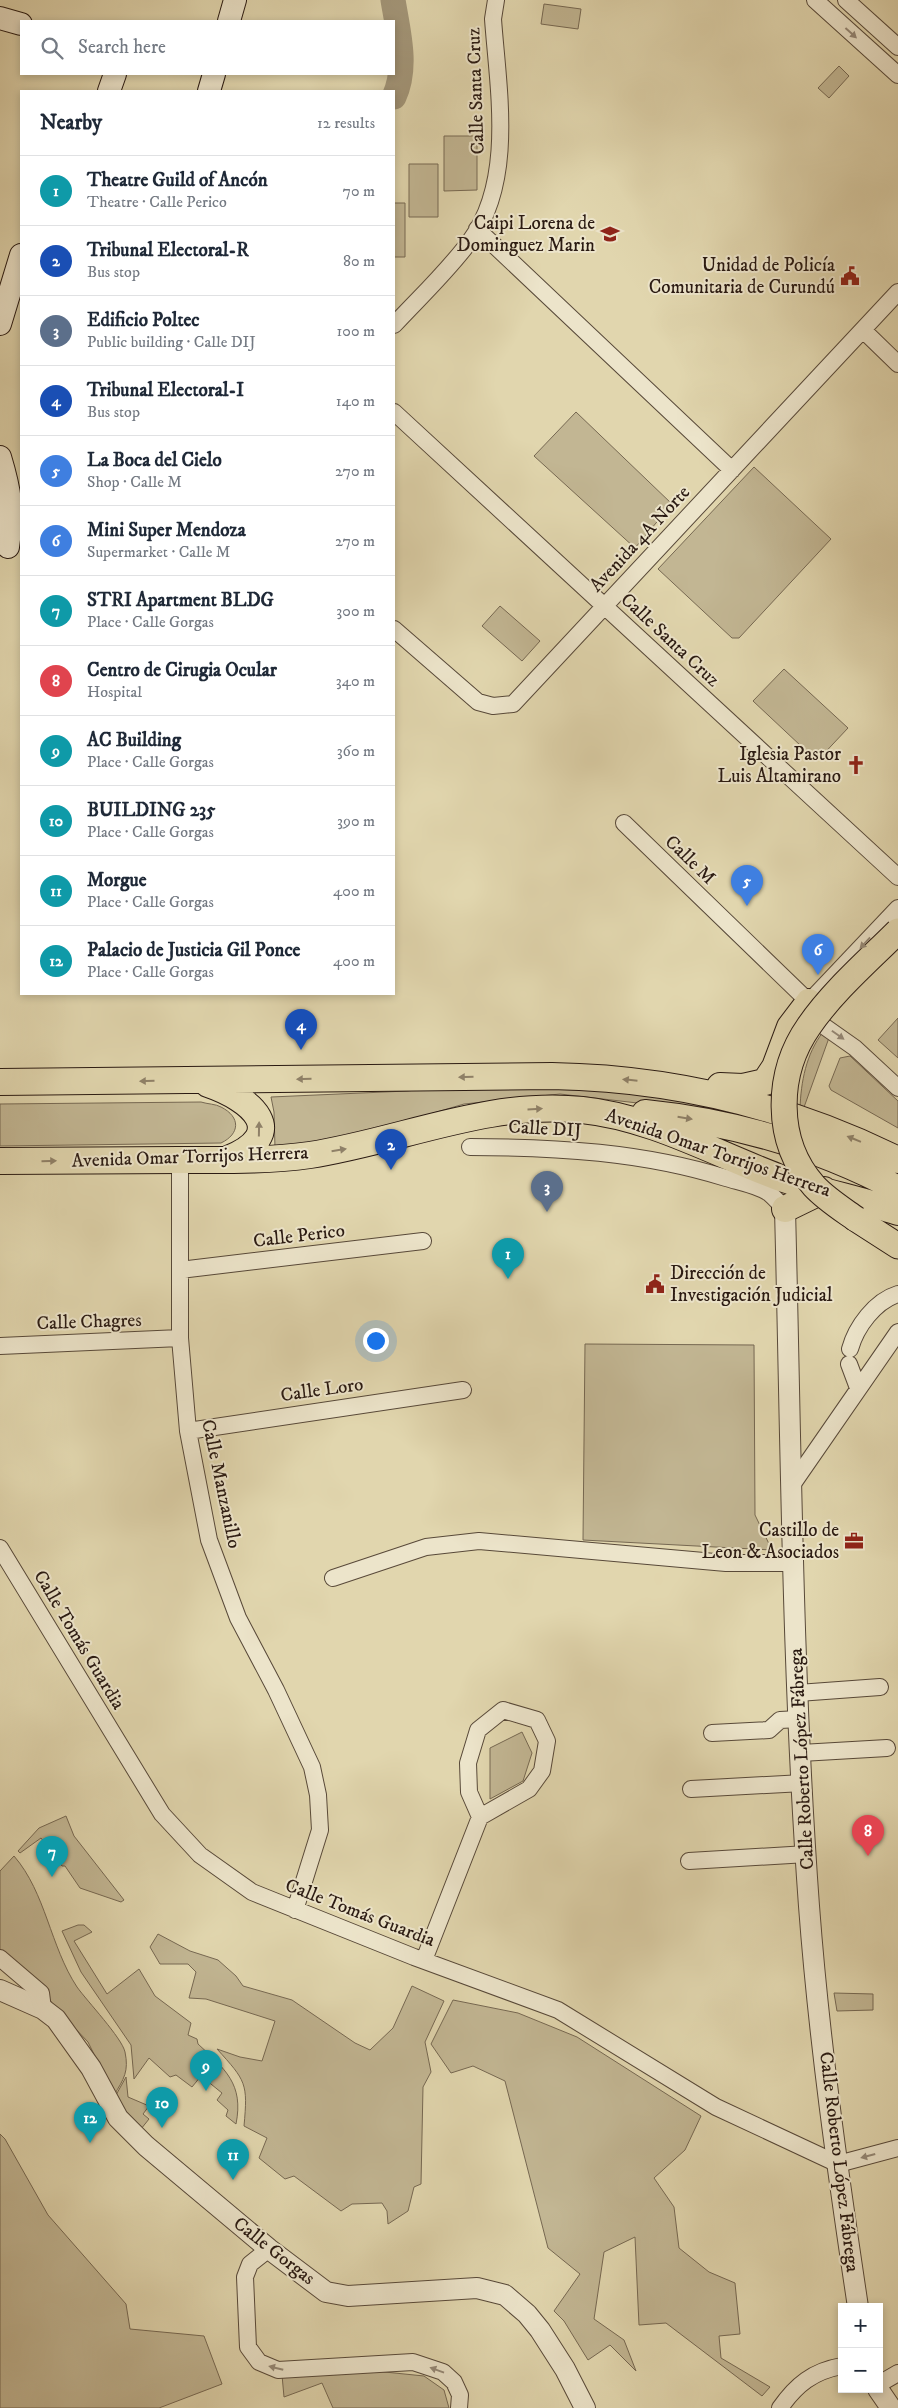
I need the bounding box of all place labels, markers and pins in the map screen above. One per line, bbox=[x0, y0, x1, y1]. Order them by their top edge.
place label: Caipi Lorena de Dominguez Marin bbox=[457, 212, 595, 257]
school or university icon: Caipi Lorena de Dominguez Marin bbox=[599, 223, 621, 245]
place label: Unidad de Policía Comunitaria de Curundú bbox=[649, 254, 835, 299]
public building icon: Unidad de Policía Comunitaria de Curundú bbox=[839, 265, 861, 287]
place label: Iglesia Pastor Luis Altamirano bbox=[718, 743, 841, 788]
church icon: Iglesia Pastor Luis Altamirano bbox=[845, 754, 867, 776]
pin: 5 bbox=[731, 865, 763, 906]
pin: 6 bbox=[802, 934, 834, 975]
pin: 4 bbox=[285, 1009, 317, 1050]
pin: 2 bbox=[375, 1129, 407, 1170]
pin: 3 bbox=[531, 1171, 563, 1212]
pin: 1 bbox=[492, 1238, 524, 1279]
place label: Dirección de Investigación Judicial bbox=[670, 1262, 833, 1307]
public building icon: Dirección de Investigación Judicial bbox=[644, 1273, 666, 1295]
place label: Castillo de Leon & Asociados bbox=[702, 1519, 839, 1564]
office icon: Castillo de Leon & Asociados bbox=[843, 1530, 865, 1552]
pin: 8 bbox=[852, 1815, 884, 1856]
pin: 7 bbox=[36, 1836, 68, 1877]
pin: 9 bbox=[190, 2050, 222, 2091]
pin: 10 bbox=[146, 2087, 178, 2128]
pin: 12 bbox=[74, 2102, 106, 2143]
pin: 11 bbox=[217, 2139, 249, 2180]

